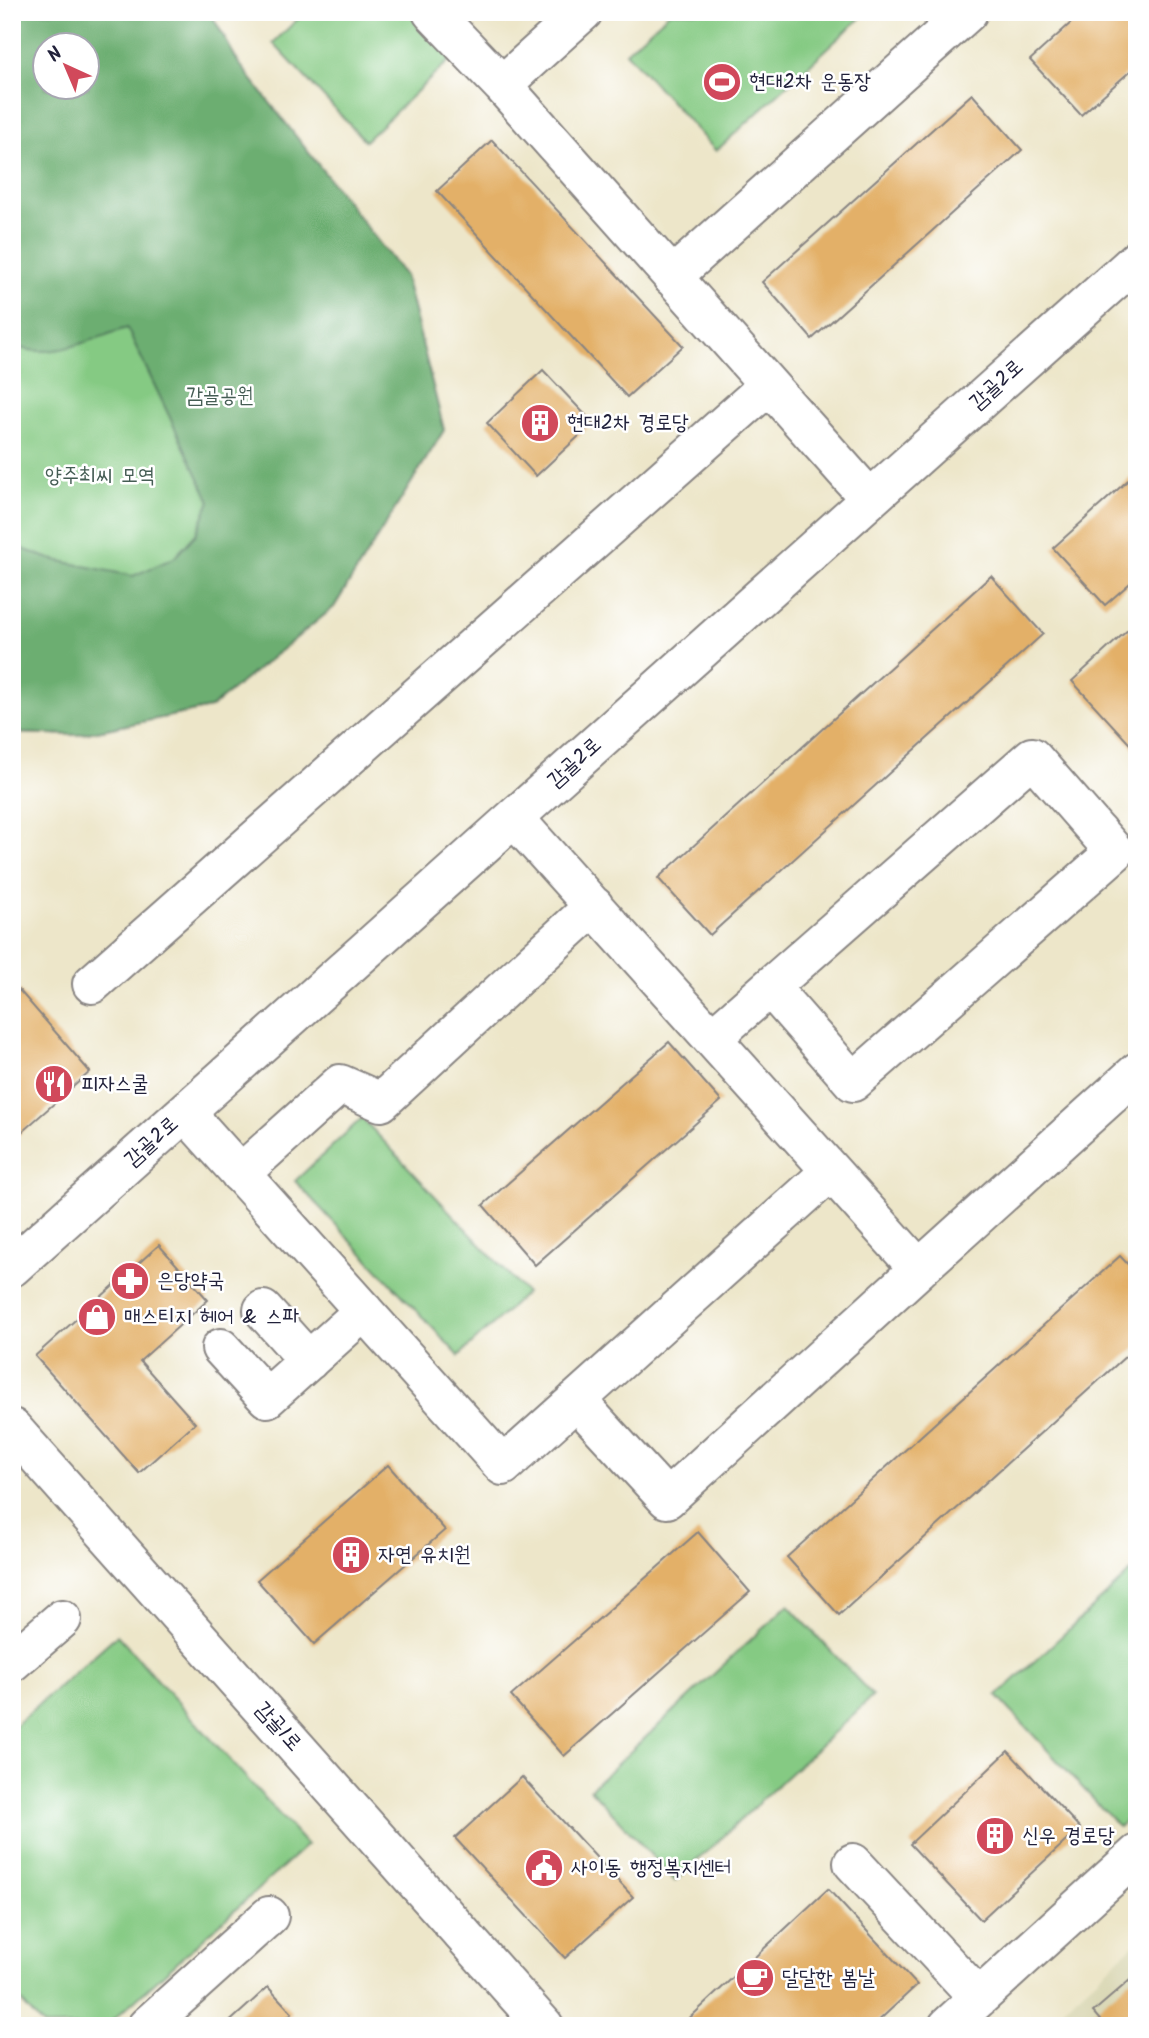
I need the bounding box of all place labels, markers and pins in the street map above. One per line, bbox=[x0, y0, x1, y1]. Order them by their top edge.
sports icon: 현대2차 운동장 bbox=[701, 61, 743, 103]
place label: 현대2차 운동장 bbox=[749, 66, 871, 99]
building icon: 현대2차 경로당 bbox=[519, 402, 561, 444]
place label: 현대2차 경로당 bbox=[567, 407, 689, 440]
restaurant icon: 피자스쿨 bbox=[33, 1063, 75, 1105]
place label: 피자스쿨 bbox=[81, 1068, 149, 1101]
pharmacy icon: 은당약국 bbox=[109, 1260, 151, 1302]
place label: 은당약국 bbox=[157, 1265, 225, 1298]
shop icon: 매스티지 헤어 & 스파 bbox=[76, 1296, 118, 1338]
place label: 매스티지 헤어 & 스파 bbox=[124, 1301, 299, 1334]
building icon: 자연 유치원 bbox=[330, 1534, 372, 1576]
place label: 자연 유치원 bbox=[378, 1539, 471, 1572]
building icon: 신우 경로당 bbox=[974, 1815, 1016, 1857]
place label: 신우 경로당 bbox=[1022, 1820, 1115, 1853]
public building icon: 사이동 행정복지센터 bbox=[523, 1847, 565, 1889]
place label: 사이동 행정복지센터 bbox=[571, 1852, 732, 1885]
cafe icon: 달달한 봄날 bbox=[734, 1957, 776, 1999]
place label: 달달한 봄날 bbox=[782, 1962, 875, 1995]

